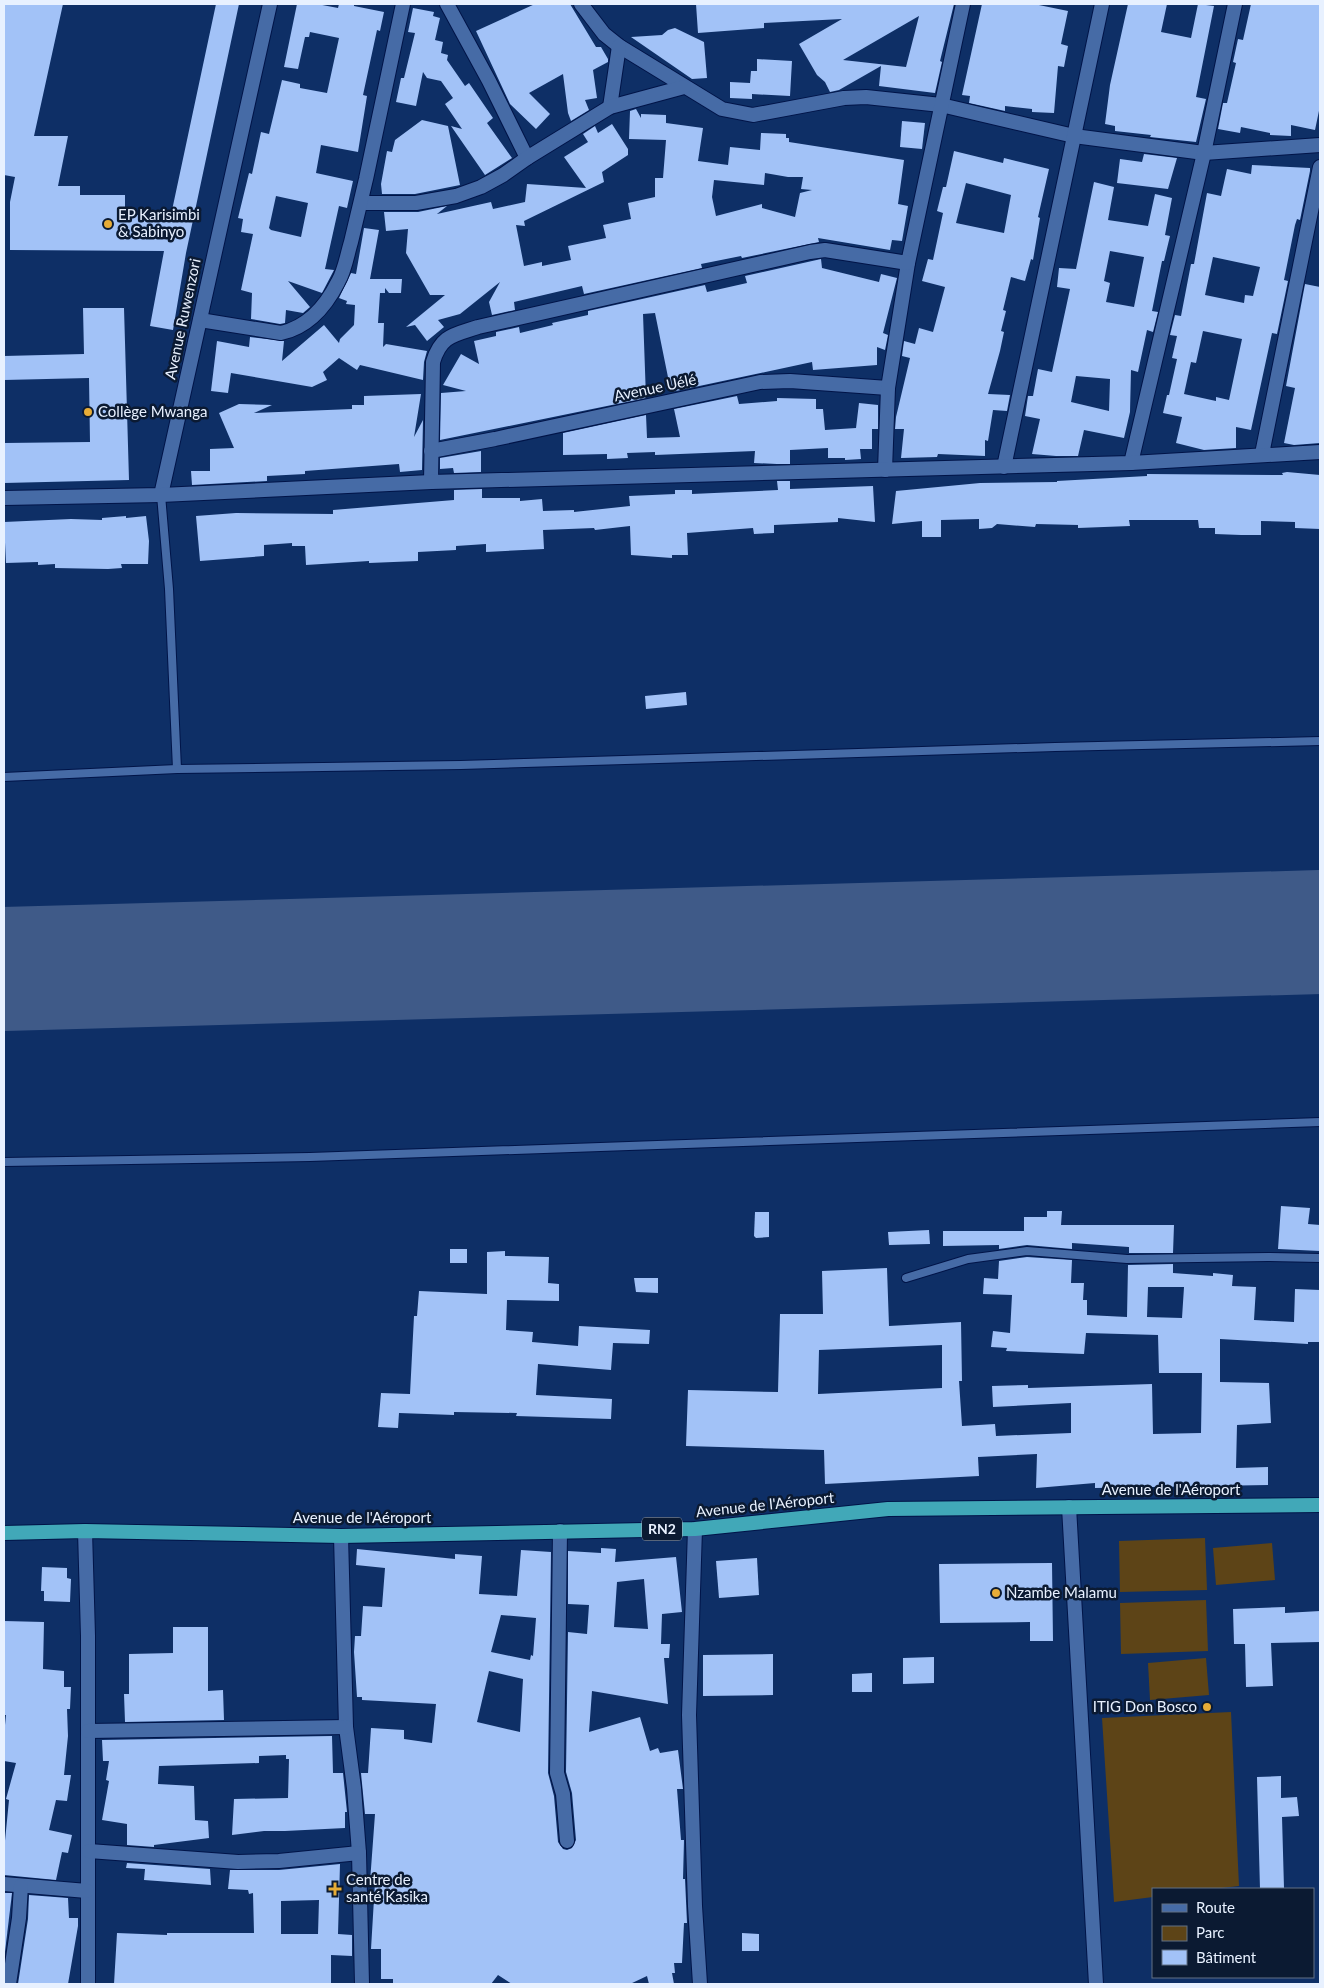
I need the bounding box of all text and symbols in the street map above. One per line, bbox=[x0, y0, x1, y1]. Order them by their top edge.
place label: EP Karisimbi & Sabinyo bbox=[118, 205, 200, 240]
marker: EP Karisimbi & Sabinyo bbox=[102, 218, 114, 230]
street label: Avenue Ruwenzori bbox=[160, 257, 204, 381]
street label: Avenue Uélé bbox=[612, 370, 698, 405]
place label: Collège Mwanga bbox=[98, 402, 207, 420]
marker: Collège Mwanga bbox=[82, 406, 94, 418]
street label: Avenue de l'Aéroport bbox=[1102, 1480, 1241, 1498]
street label: Avenue de l'Aéroport bbox=[695, 1488, 835, 1520]
street label: Avenue de l'Aéroport bbox=[293, 1508, 432, 1526]
road number: RN2 bbox=[642, 1518, 682, 1540]
place label: Nzambe Malamu bbox=[1006, 1583, 1117, 1601]
marker: Nzambe Malamu bbox=[990, 1587, 1002, 1599]
place label: ITIG Don Bosco bbox=[1093, 1697, 1197, 1715]
marker: ITIG Don Bosco bbox=[1201, 1701, 1213, 1713]
place label: Centre de santé Kasika bbox=[346, 1870, 428, 1905]
marker: Centre de santé Kasika bbox=[328, 1882, 342, 1896]
legend bbox=[1152, 1888, 1314, 1978]
text: Route bbox=[1196, 1898, 1235, 1916]
text: Parc bbox=[1196, 1923, 1225, 1941]
text: Bâtiment bbox=[1196, 1948, 1257, 1966]

